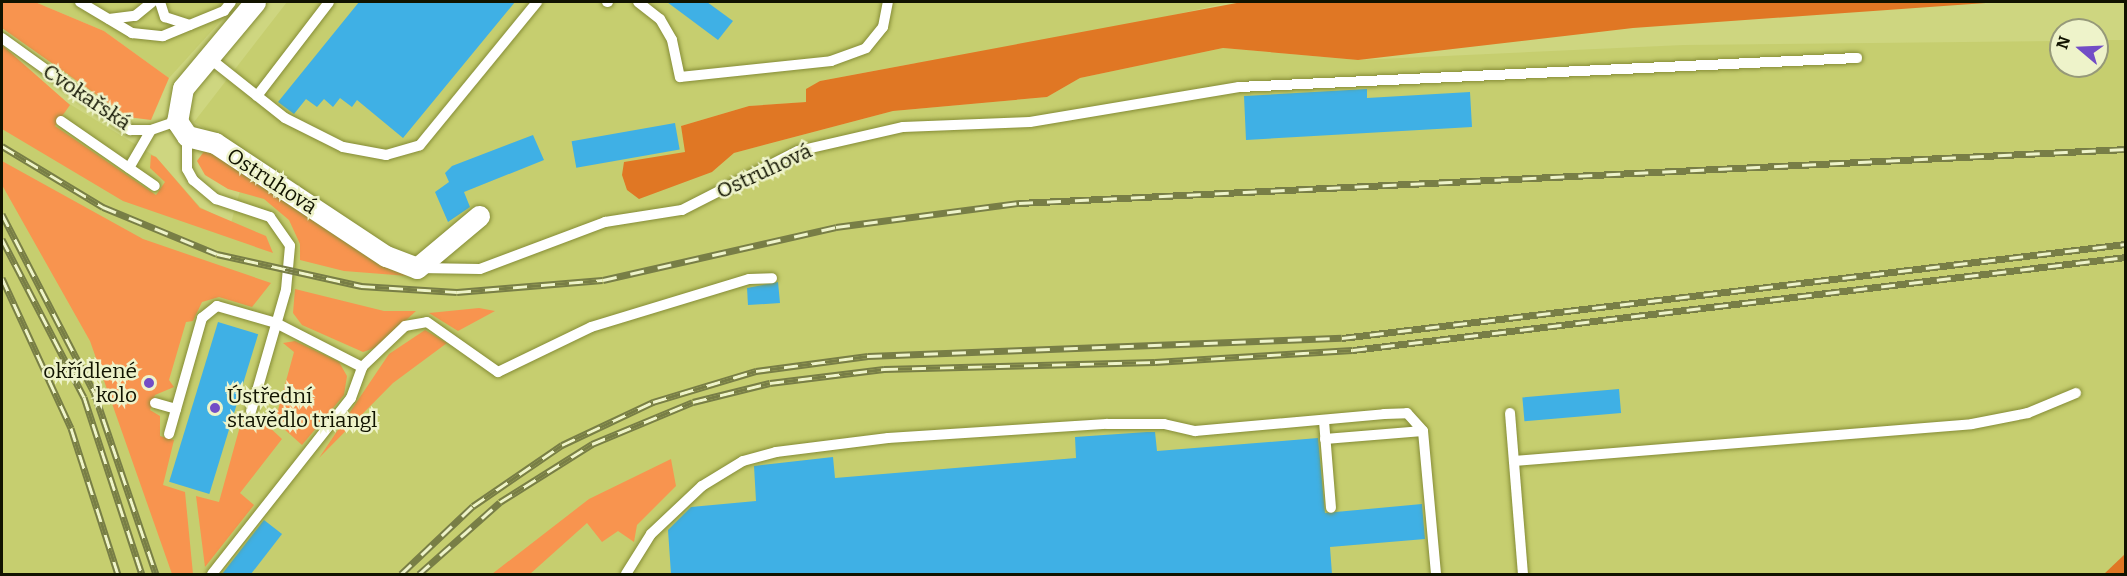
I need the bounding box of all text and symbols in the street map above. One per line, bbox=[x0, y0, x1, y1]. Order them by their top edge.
north arrow bbox=[2049, 18, 2109, 78]
text: N bbox=[2052, 34, 2074, 52]
street label: Cvokařská bbox=[38, 58, 136, 136]
street label: Ostruhová bbox=[712, 138, 816, 204]
street label: Ostruhová bbox=[222, 143, 322, 219]
place label: okřídlené kolo bbox=[43, 358, 137, 408]
marker: okřídlené kolo bbox=[142, 376, 156, 390]
place label: Ústřední stavědlo triangl bbox=[227, 383, 377, 433]
marker: Ústřední stavědlo triangl bbox=[208, 401, 222, 415]

